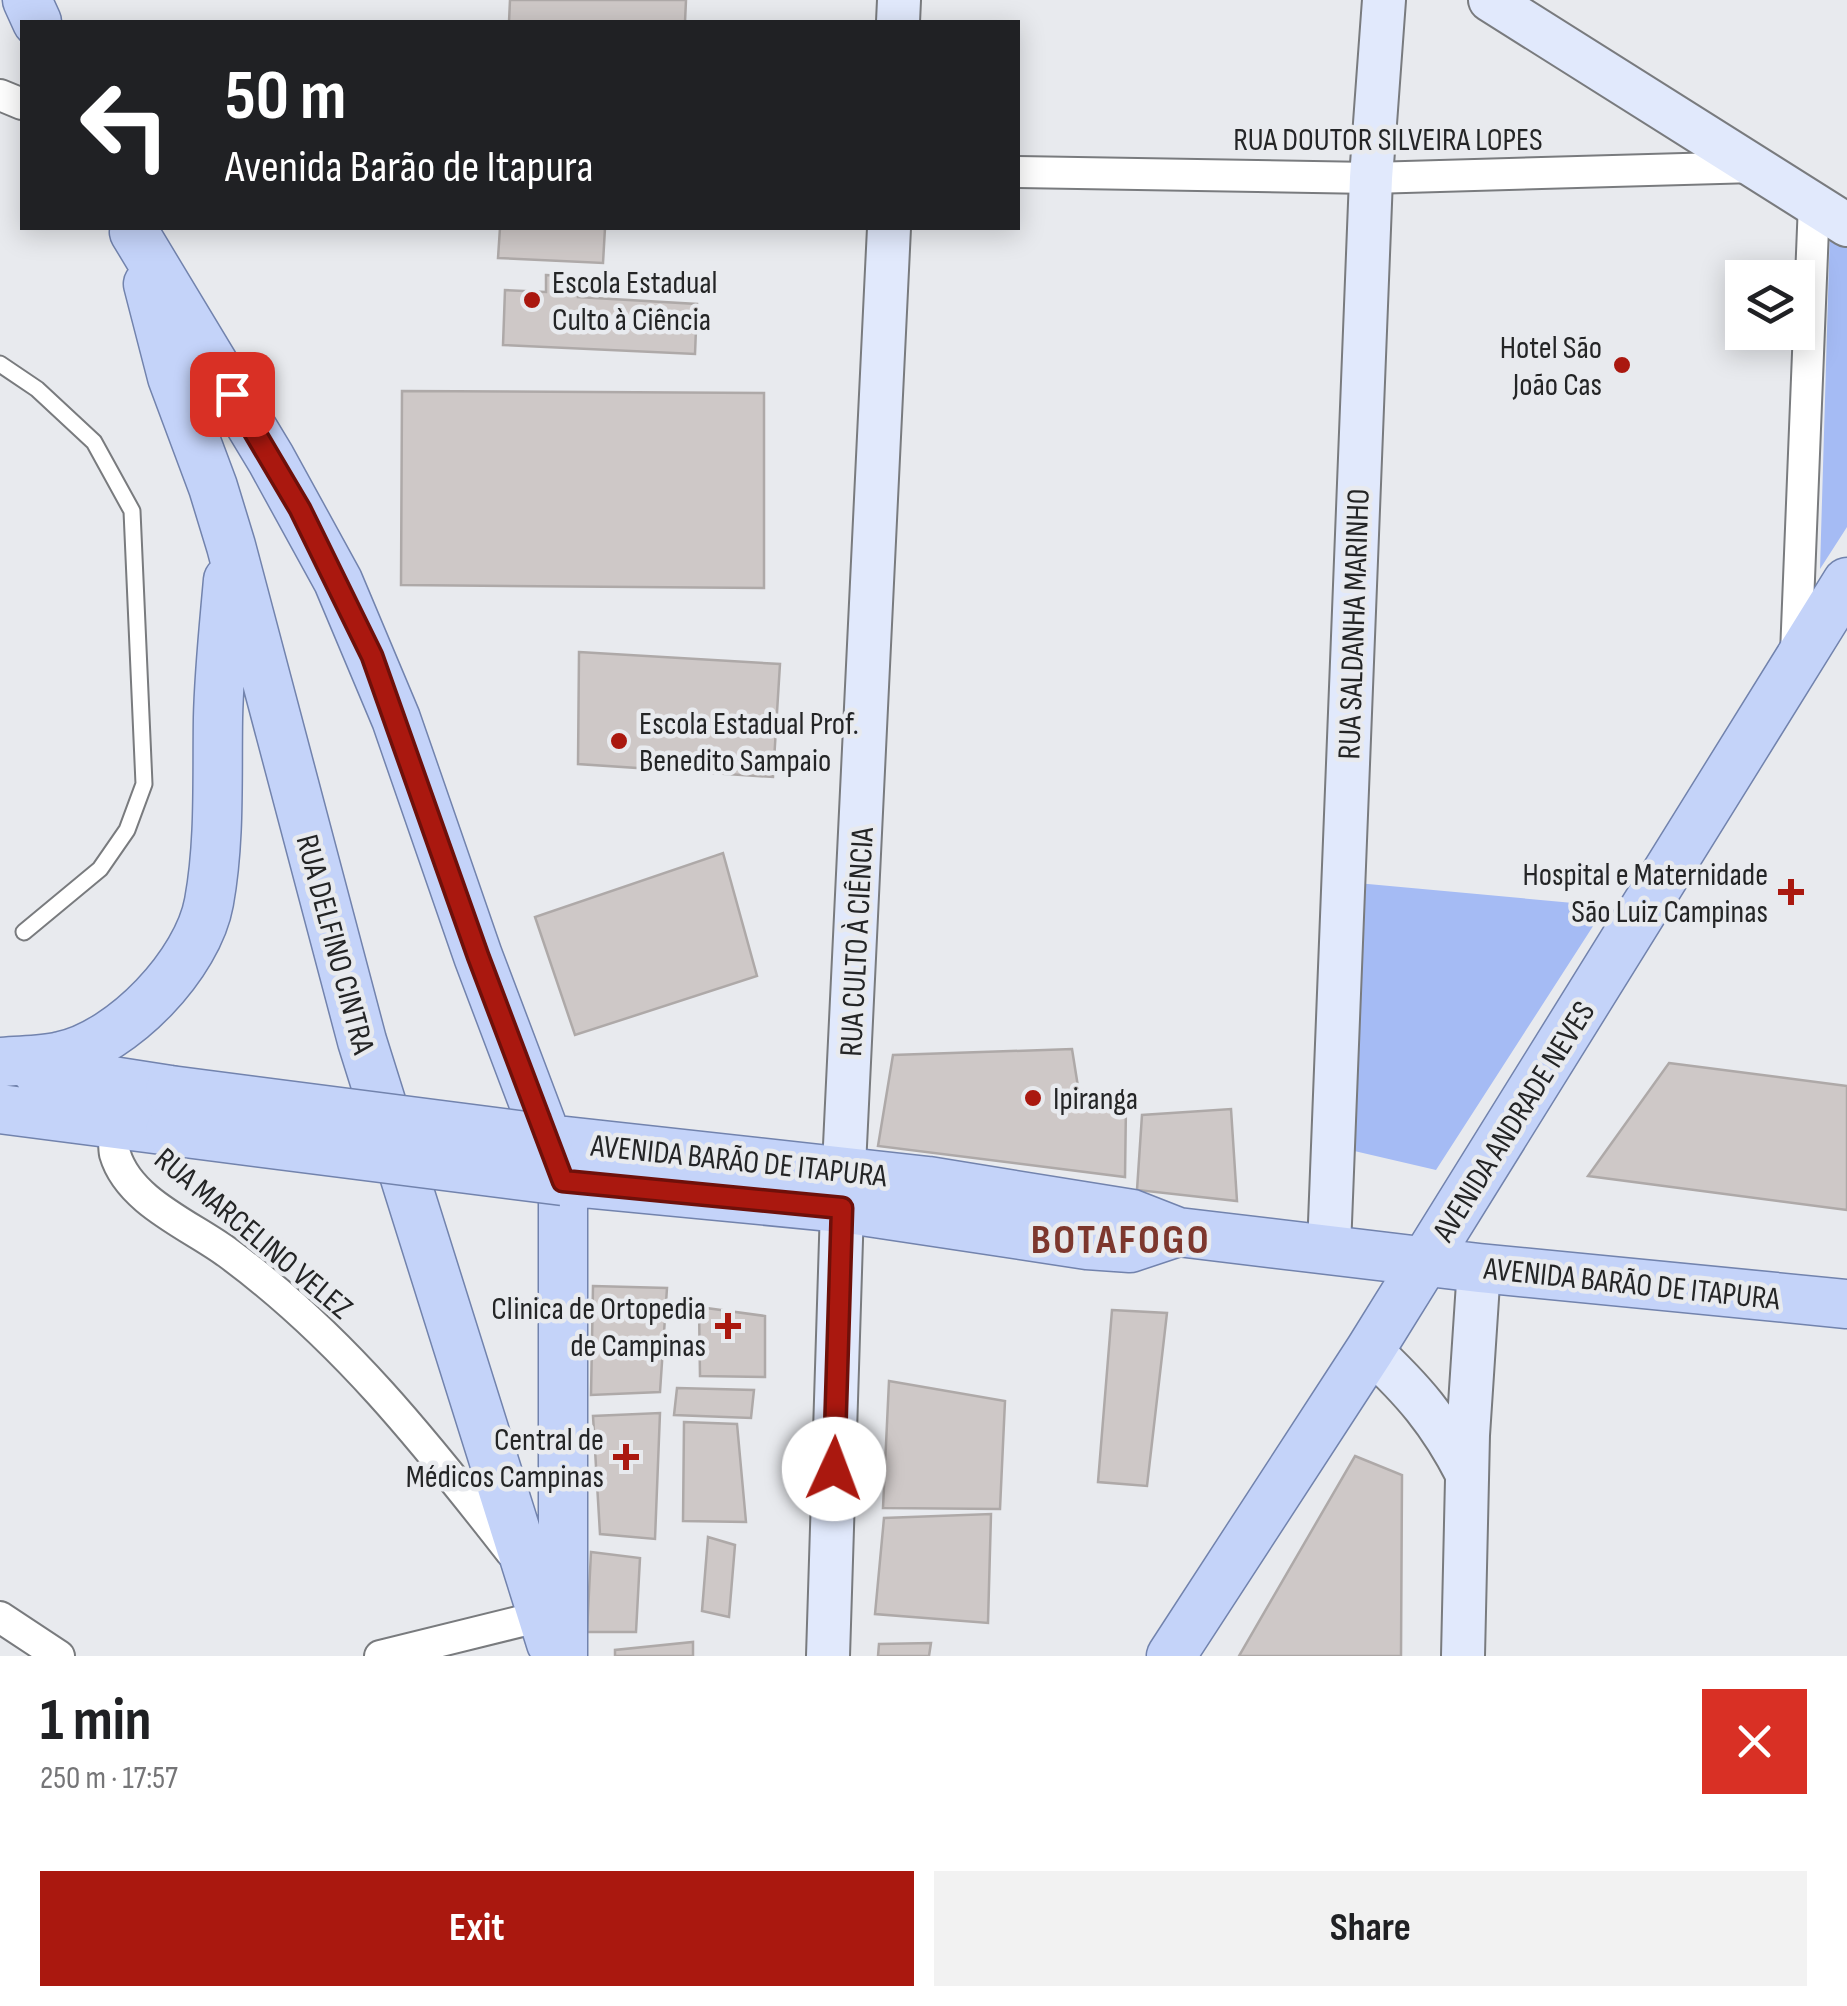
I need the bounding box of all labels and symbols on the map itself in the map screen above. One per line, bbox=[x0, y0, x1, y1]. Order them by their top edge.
street label: RUA DOUTOR SILVEIRA LOPES bbox=[1233, 121, 1543, 160]
place label: Escola Estadual Culto à Ciência bbox=[552, 264, 718, 340]
marker: Escola Estadual Culto à Ciência bbox=[521, 289, 543, 311]
place label: Hotel São João Cas bbox=[1500, 329, 1602, 405]
pin bbox=[190, 352, 275, 437]
marker: Hotel São João Cas bbox=[1611, 354, 1633, 376]
street label: RUA SALDANHA MARINHO bbox=[1330, 488, 1379, 760]
place label: Escola Estadual Prof. Benedito Sampaio bbox=[639, 705, 859, 781]
marker: Escola Estadual Prof. Benedito Sampaio bbox=[608, 730, 630, 752]
street label: RUA CULTO À CIÊNCIA bbox=[832, 826, 883, 1058]
street label: RUA DELFINO CINTRA bbox=[287, 830, 383, 1059]
place label: Hospital e Maternidade São Luiz Campinas bbox=[1522, 856, 1768, 932]
marker: Hospital e Maternidade São Luiz Campinas bbox=[1778, 879, 1804, 905]
street label: AVENIDA ANDRADE NEVES bbox=[1424, 994, 1604, 1250]
place label: Ipiranga bbox=[1053, 1080, 1138, 1119]
marker: Ipiranga bbox=[1022, 1087, 1044, 1109]
street label: AVENIDA BARÃO DE ITAPURA bbox=[588, 1126, 889, 1196]
street label: RUA MARCELINO VELEZ bbox=[146, 1140, 360, 1328]
district label: BOTAFOGO bbox=[1031, 1215, 1211, 1266]
street label: AVENIDA BARÃO DE ITAPURA bbox=[1481, 1249, 1782, 1319]
place label: Clinica de Ortopedia de Campinas bbox=[491, 1290, 706, 1366]
marker: Clinica de Ortopedia de Campinas bbox=[715, 1313, 741, 1339]
position arrow bbox=[782, 1417, 886, 1521]
place label: Central de Médicos Campinas bbox=[406, 1421, 604, 1497]
marker: Central de Médicos Campinas bbox=[613, 1444, 639, 1470]

